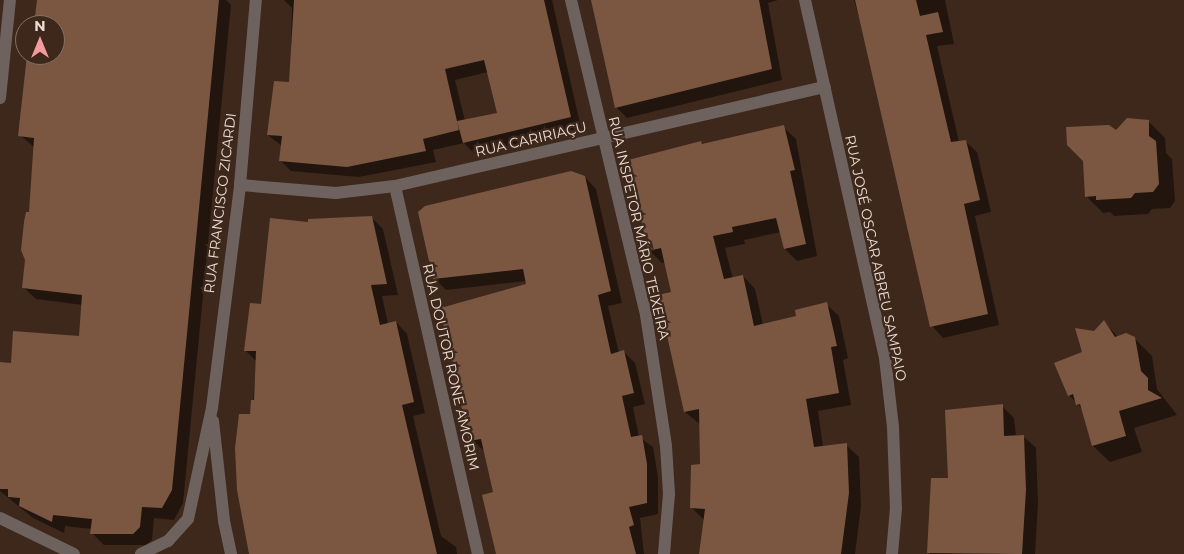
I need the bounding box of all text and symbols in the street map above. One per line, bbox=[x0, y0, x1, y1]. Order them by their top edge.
north arrow bbox=[15, 15, 65, 65]
text: N bbox=[34, 17, 46, 35]
street label: RUA FRANCISCO ZICARDI bbox=[201, 112, 239, 294]
street label: RUA INSPETOR MÁRIO TEIXEIRA bbox=[605, 115, 673, 341]
street label: RUA CARIRIAÇU bbox=[474, 118, 588, 160]
street label: RUA JOSÉ OSCAR ABREU SAMPAIO bbox=[842, 133, 910, 383]
street label: RUA DOUTOR RONE AMORIM bbox=[419, 262, 483, 472]

